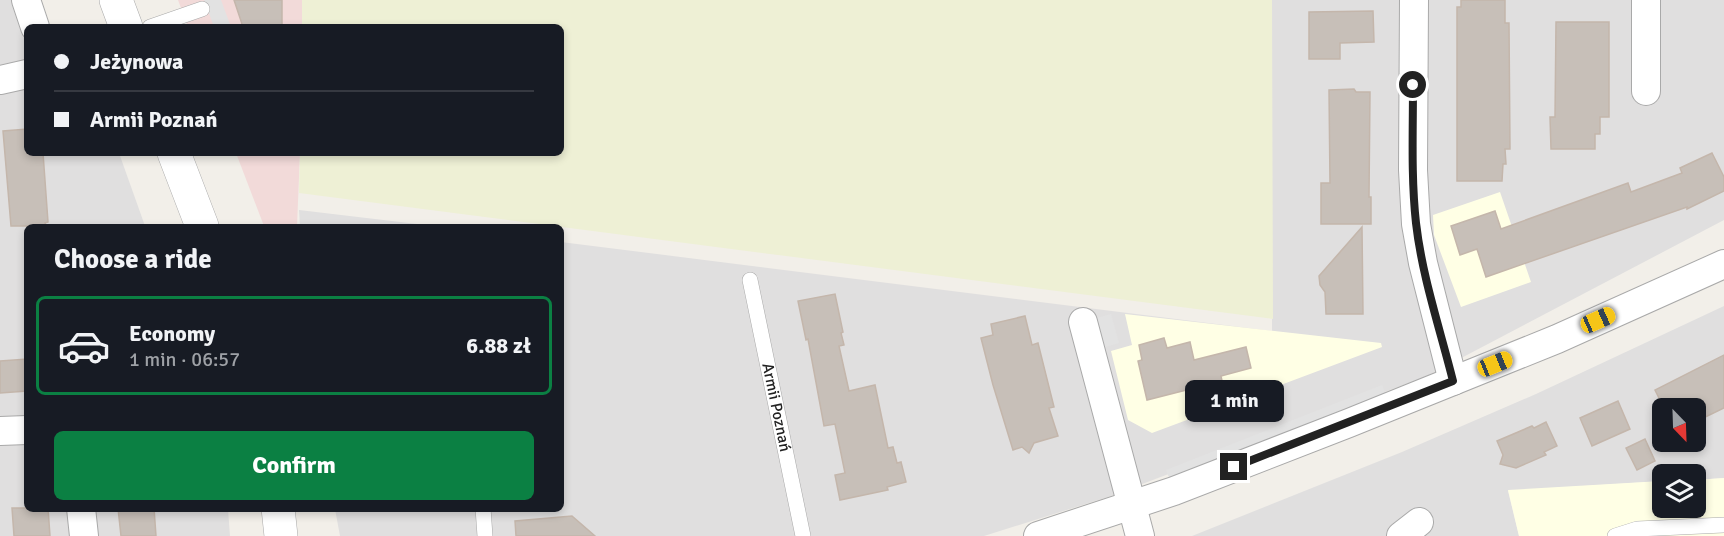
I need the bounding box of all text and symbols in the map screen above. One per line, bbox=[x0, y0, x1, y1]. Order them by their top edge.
text: Jeżynowa bbox=[90, 48, 183, 75]
route start bbox=[1399, 71, 1426, 98]
text: Armii Poznań bbox=[90, 106, 218, 133]
text: Choose a ride bbox=[54, 243, 212, 276]
car bbox=[1578, 304, 1618, 336]
icon: car bbox=[57, 319, 111, 373]
text: Economy bbox=[129, 320, 215, 347]
text: 6.88 zł bbox=[466, 332, 531, 359]
text: 1 min · 06:57 bbox=[129, 347, 240, 372]
car bbox=[1475, 349, 1515, 379]
street label: Armii Poznań bbox=[757, 361, 795, 453]
callout: 1 min bbox=[1184, 380, 1284, 422]
text: 1 min bbox=[1210, 388, 1259, 413]
north arrow bbox=[1652, 398, 1706, 452]
map controls bbox=[1652, 398, 1706, 518]
button: Confirm bbox=[54, 431, 534, 500]
route end bbox=[1220, 453, 1247, 480]
button: layers bbox=[1652, 464, 1706, 518]

